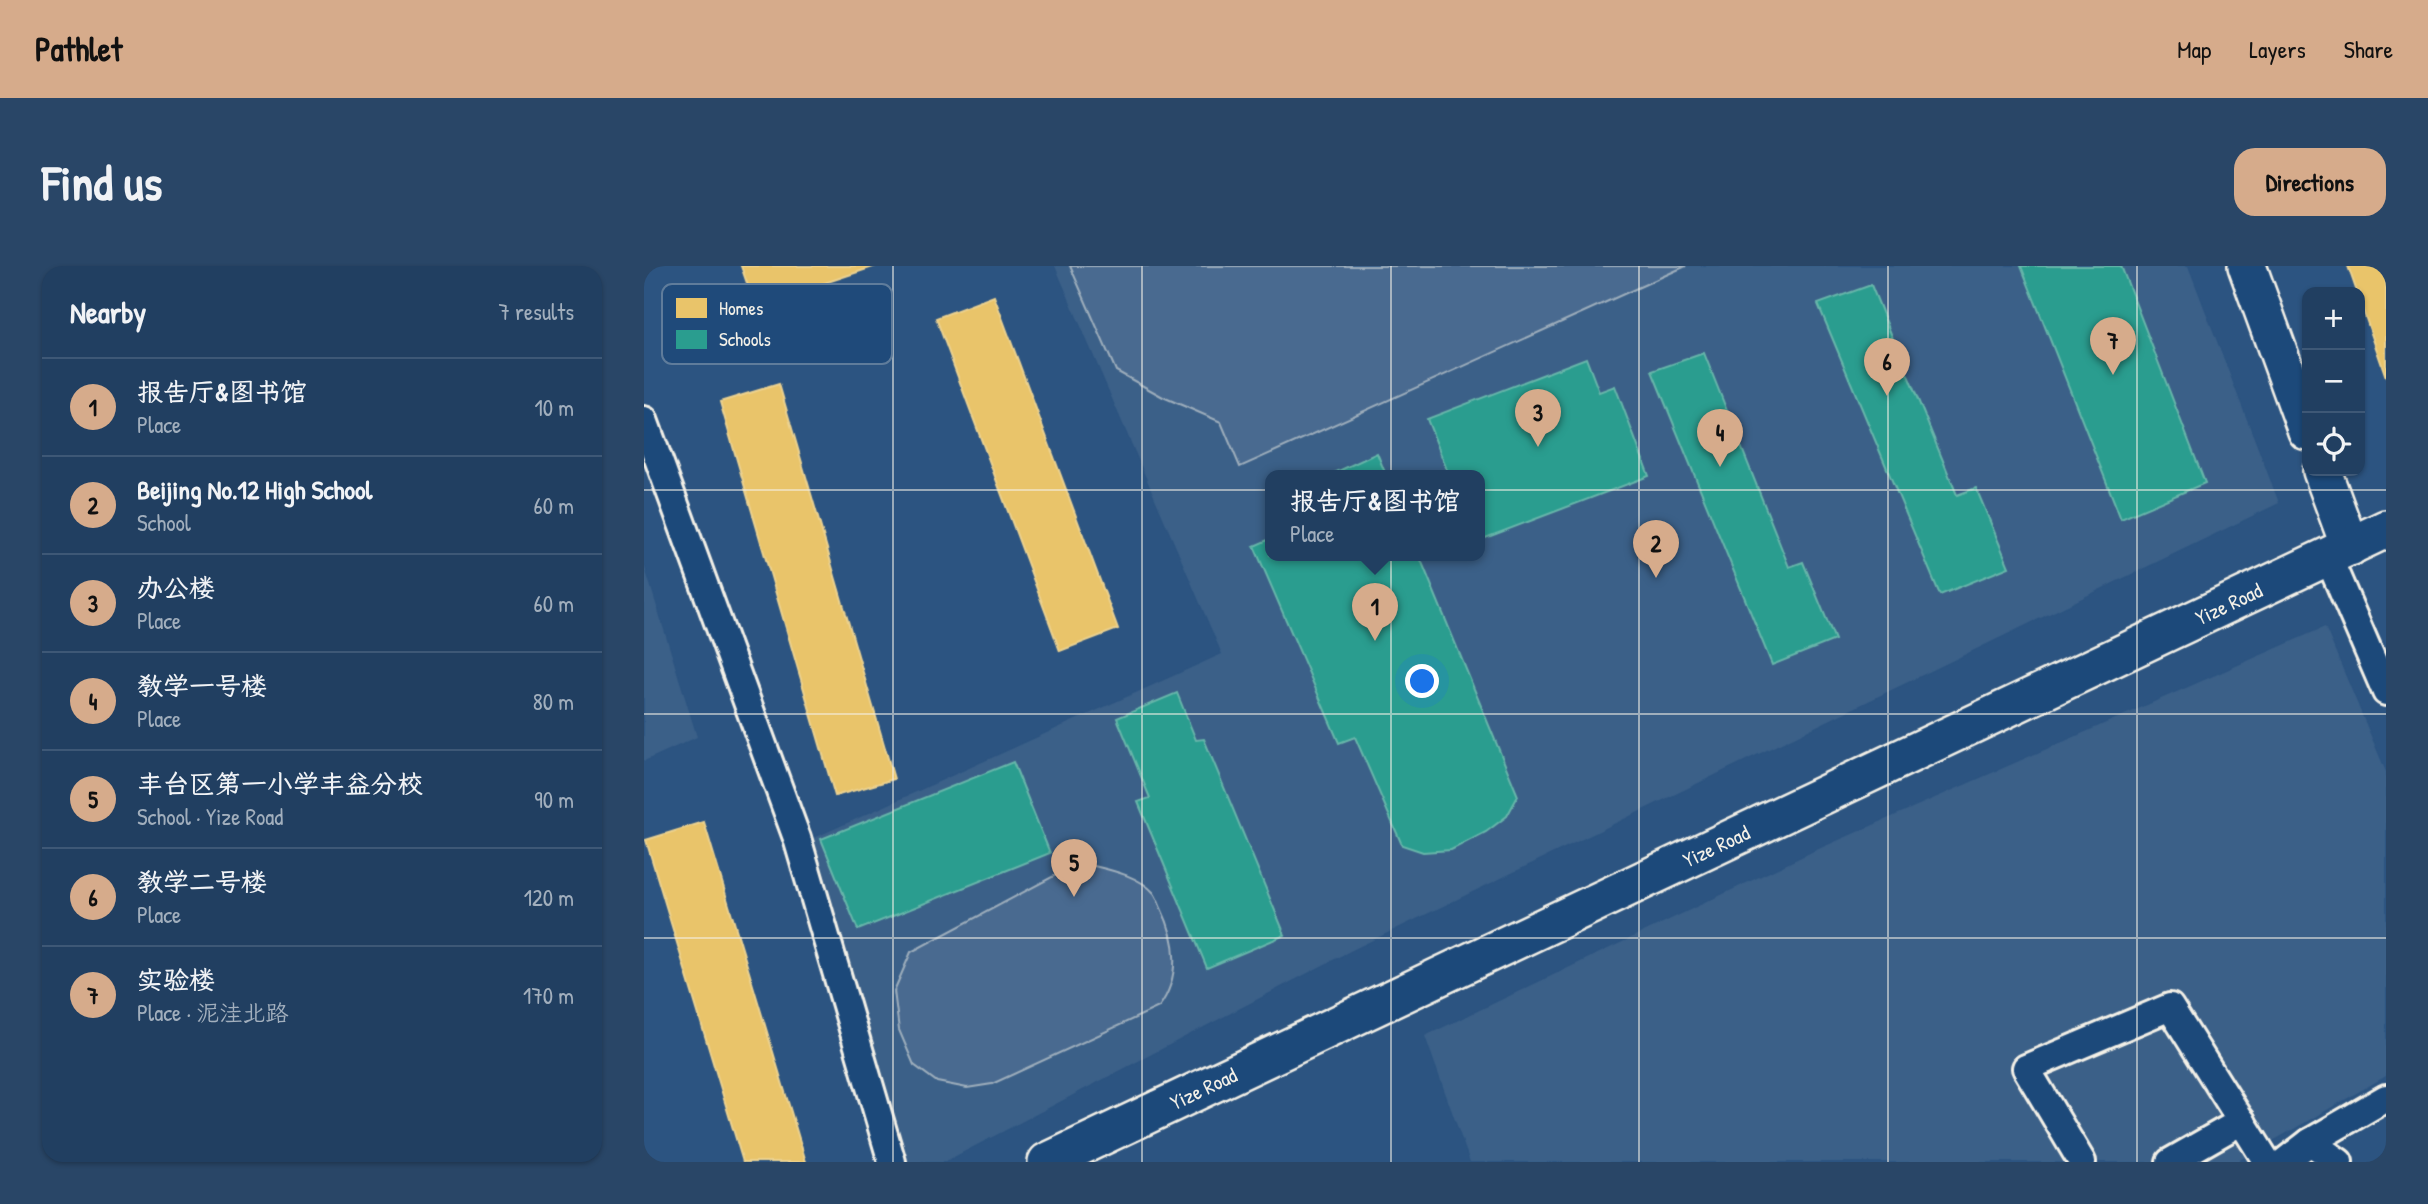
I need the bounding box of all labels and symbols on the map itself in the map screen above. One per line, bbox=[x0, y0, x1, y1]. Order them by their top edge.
legend bbox=[662, 284, 892, 364]
text: Homes bbox=[719, 295, 763, 321]
pin: 7 bbox=[2090, 317, 2136, 375]
text: Schools bbox=[719, 326, 771, 352]
pin: 6 bbox=[1864, 338, 1910, 396]
pin: 3 bbox=[1515, 389, 1561, 447]
pin: 4 bbox=[1697, 409, 1743, 467]
pin: 2 bbox=[1633, 520, 1679, 578]
street label: Yize Road bbox=[2190, 575, 2267, 632]
pin: 1 bbox=[1352, 583, 1398, 641]
your location bbox=[1405, 664, 1439, 698]
street label: Yize Road bbox=[1678, 818, 1754, 874]
pin: 5 bbox=[1051, 839, 1097, 897]
street label: Yize Road bbox=[1165, 1060, 1242, 1116]

